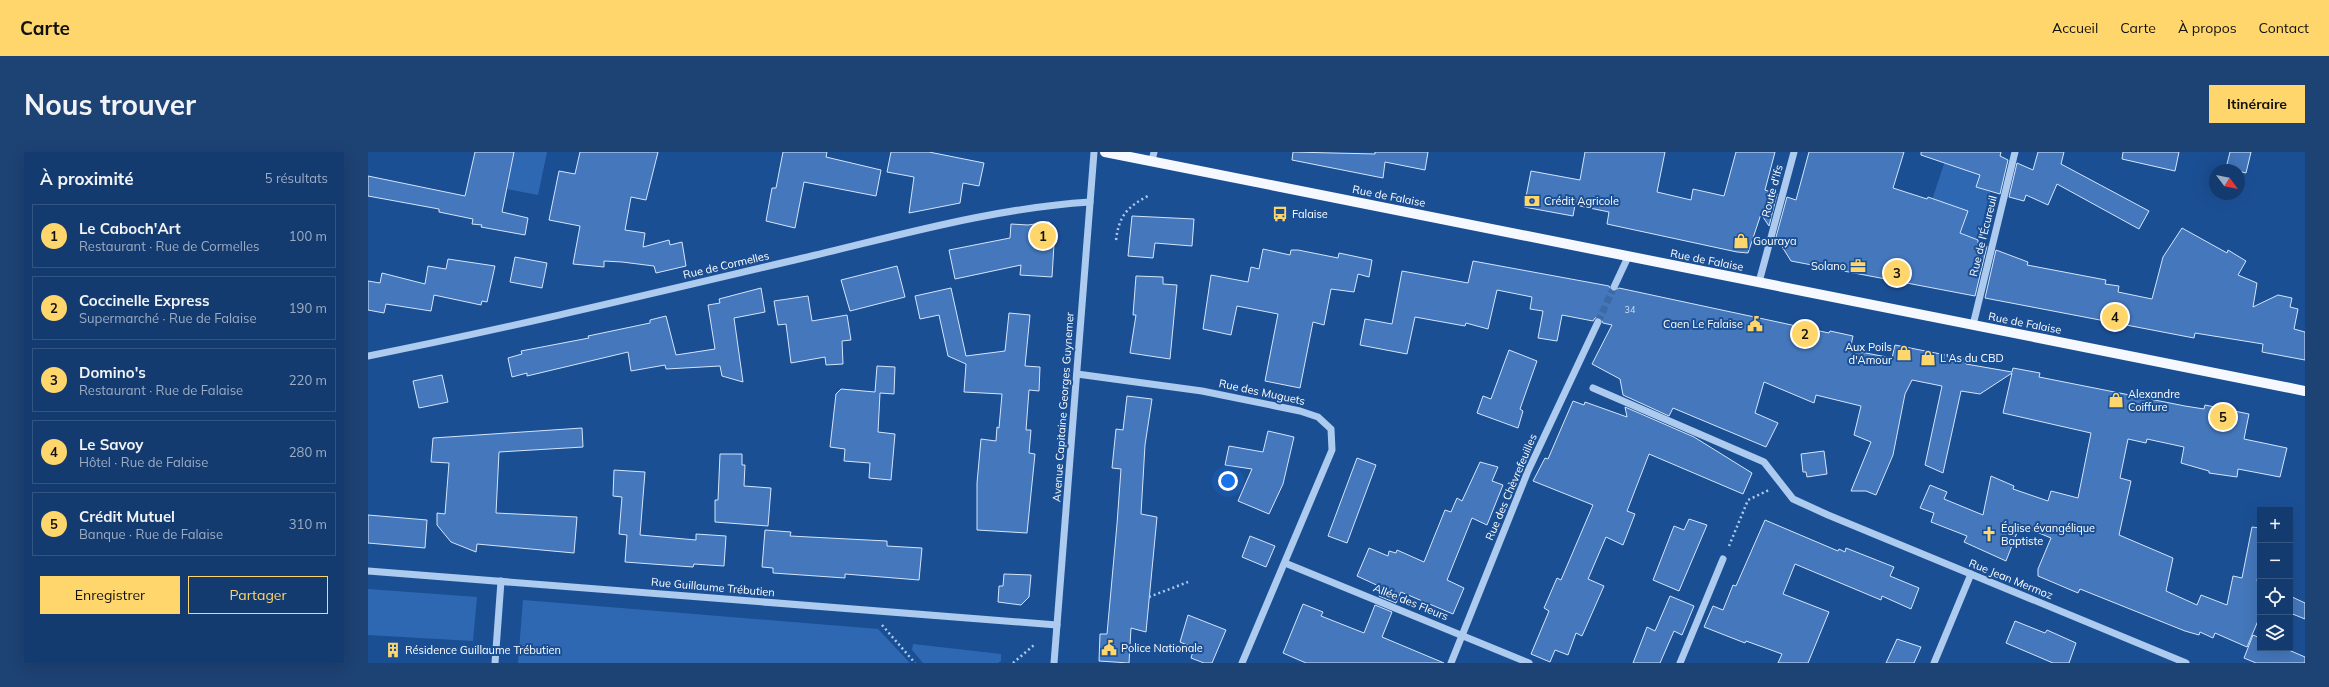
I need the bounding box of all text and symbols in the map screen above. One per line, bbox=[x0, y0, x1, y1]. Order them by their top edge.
text: Carte bbox=[20, 16, 70, 40]
text: Accueil bbox=[2052, 19, 2098, 37]
text: Carte bbox=[2120, 19, 2156, 37]
text: À propos bbox=[2178, 19, 2237, 37]
text: Contact bbox=[2259, 19, 2309, 37]
button: Itinéraire bbox=[2209, 85, 2305, 123]
text: Nous trouver bbox=[24, 87, 196, 122]
street label: Route d'Ifs bbox=[1758, 163, 1786, 219]
north arrow bbox=[2209, 164, 2245, 200]
text: À proximité bbox=[40, 168, 134, 189]
text: 5 résultats bbox=[265, 170, 328, 186]
street label: Rue de Falaise bbox=[1351, 182, 1427, 210]
bank icon: Crédit Agricole bbox=[1523, 192, 1541, 210]
place label: Crédit Agricole bbox=[1544, 194, 1619, 208]
street label: Rue de l'Écureuil bbox=[1966, 194, 2000, 278]
bus stop icon: Falaise bbox=[1271, 205, 1289, 223]
place label: Falaise bbox=[1292, 207, 1328, 221]
text: Le Caboch'Art bbox=[79, 219, 181, 238]
pin: 1 bbox=[1030, 221, 1056, 251]
text: 1 bbox=[50, 228, 58, 244]
text: 100 m bbox=[289, 228, 327, 244]
shop icon: Gouraya bbox=[1732, 232, 1750, 250]
place label: Gouraya bbox=[1753, 234, 1796, 248]
text: Restaurant · Rue de Cormelles bbox=[79, 238, 260, 254]
street label: Rue de Falaise bbox=[1669, 246, 1745, 274]
street label: Rue de Cormelles bbox=[682, 248, 770, 282]
office icon: Solano bbox=[1849, 257, 1867, 275]
pin: 3 bbox=[1884, 258, 1910, 288]
place label: Solano bbox=[1811, 259, 1846, 273]
text: Coccinelle Express bbox=[79, 291, 209, 310]
text: 2 bbox=[50, 300, 58, 316]
text: 190 m bbox=[289, 300, 327, 316]
pin: 4 bbox=[2102, 302, 2128, 332]
house number: 34 bbox=[1625, 304, 1636, 315]
street label: Rue de Falaise bbox=[1987, 309, 2063, 337]
text: Supermarché · Rue de Falaise bbox=[79, 310, 257, 326]
street label: Avenue Capitaine Georges Guynemer bbox=[1049, 312, 1077, 502]
public building icon: Caen Le Falaise bbox=[1746, 315, 1764, 333]
place label: Caen Le Falaise bbox=[1663, 317, 1743, 331]
pin: 2 bbox=[1792, 319, 1818, 349]
place label: Aux Poils d'Amour bbox=[1845, 340, 1892, 367]
shop icon: Aux Poils d'Amour bbox=[1895, 344, 1913, 362]
shop icon: L'As du CBD bbox=[1919, 349, 1937, 367]
place label: L'As du CBD bbox=[1940, 351, 2004, 365]
text: Domino's bbox=[79, 363, 146, 382]
text: 3 bbox=[50, 372, 58, 388]
text: 220 m bbox=[289, 372, 327, 388]
street label: Rue des Muguets bbox=[1218, 376, 1306, 408]
text: Restaurant · Rue de Falaise bbox=[79, 382, 243, 398]
place label: Alexandre Coiffure bbox=[2128, 387, 2180, 414]
shop icon: Alexandre Coiffure bbox=[2107, 391, 2125, 409]
pin: 5 bbox=[2210, 402, 2236, 432]
street label: Rue des Chèvrefeuilles bbox=[1482, 432, 1540, 542]
text: Le Savoy bbox=[79, 435, 143, 454]
text: 4 bbox=[50, 444, 58, 460]
text: 280 m bbox=[289, 444, 327, 460]
text: Hôtel · Rue de Falaise bbox=[79, 454, 208, 470]
your location bbox=[1218, 471, 1238, 491]
text: Crédit Mutuel bbox=[79, 507, 175, 526]
map controls bbox=[2257, 507, 2293, 651]
button: + bbox=[2257, 507, 2293, 543]
text: 5 bbox=[50, 516, 58, 532]
text: 310 m bbox=[289, 516, 327, 532]
place label: Église évangélique Baptiste bbox=[2001, 521, 2095, 548]
church icon: Église évangélique Baptiste bbox=[1980, 525, 1998, 543]
text: Banque · Rue de Falaise bbox=[79, 526, 223, 542]
button: − bbox=[2257, 543, 2293, 579]
street label: Rue Jean Mermoz bbox=[1967, 556, 2055, 602]
street label: Rue Guillaume Trébutien bbox=[651, 575, 775, 599]
button: Enregistrer bbox=[40, 576, 180, 614]
button: Partager bbox=[188, 576, 328, 614]
button: locate bbox=[2257, 579, 2293, 615]
street label: Allée des Fleurs bbox=[1371, 581, 1451, 623]
button: layers bbox=[2257, 615, 2293, 651]
public building icon: Police Nationale bbox=[1100, 639, 1118, 657]
building icon: Résidence Guillaume Trébutien bbox=[384, 641, 402, 659]
place label: Police Nationale bbox=[1121, 641, 1203, 655]
place label: Résidence Guillaume Trébutien bbox=[405, 643, 561, 657]

